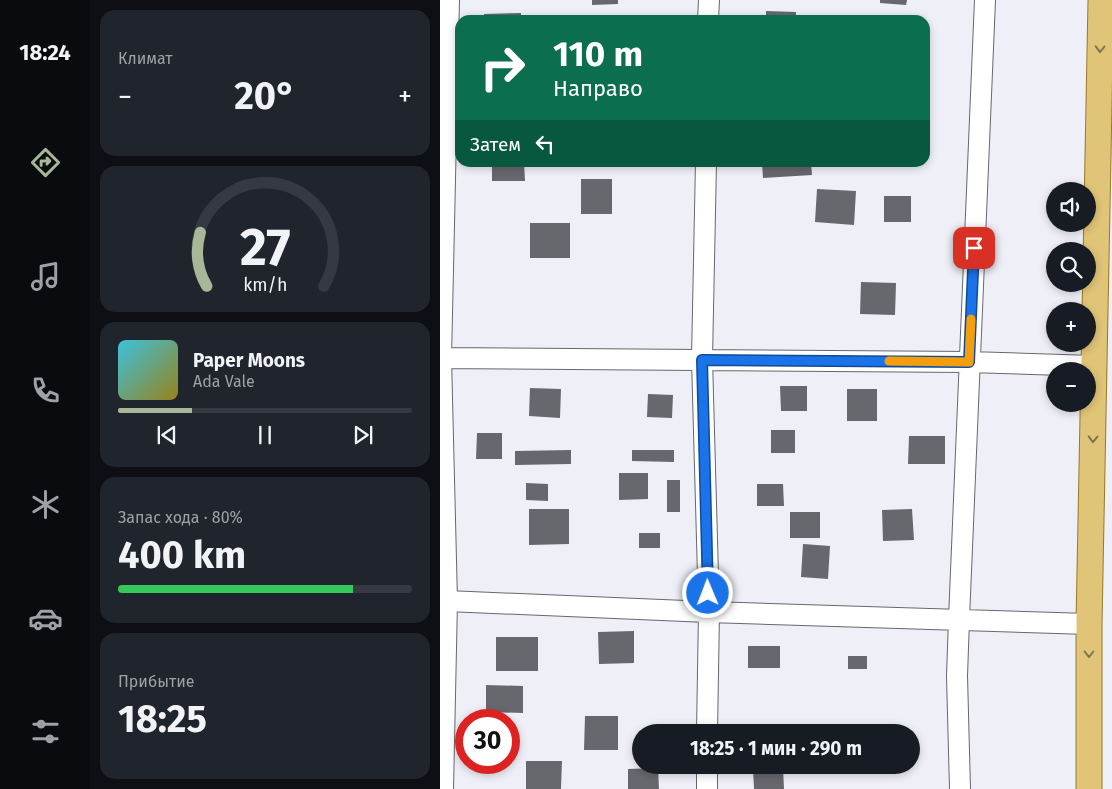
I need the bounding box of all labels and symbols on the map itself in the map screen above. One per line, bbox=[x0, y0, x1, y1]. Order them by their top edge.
one-way arrow bbox=[1095, 45, 1106, 53]
pin bbox=[953, 227, 995, 269]
one-way arrow bbox=[1088, 435, 1098, 443]
position arrow bbox=[681, 566, 733, 618]
one-way arrow bbox=[1084, 650, 1094, 658]
speed limit sign: 30 bbox=[455, 709, 520, 774]

